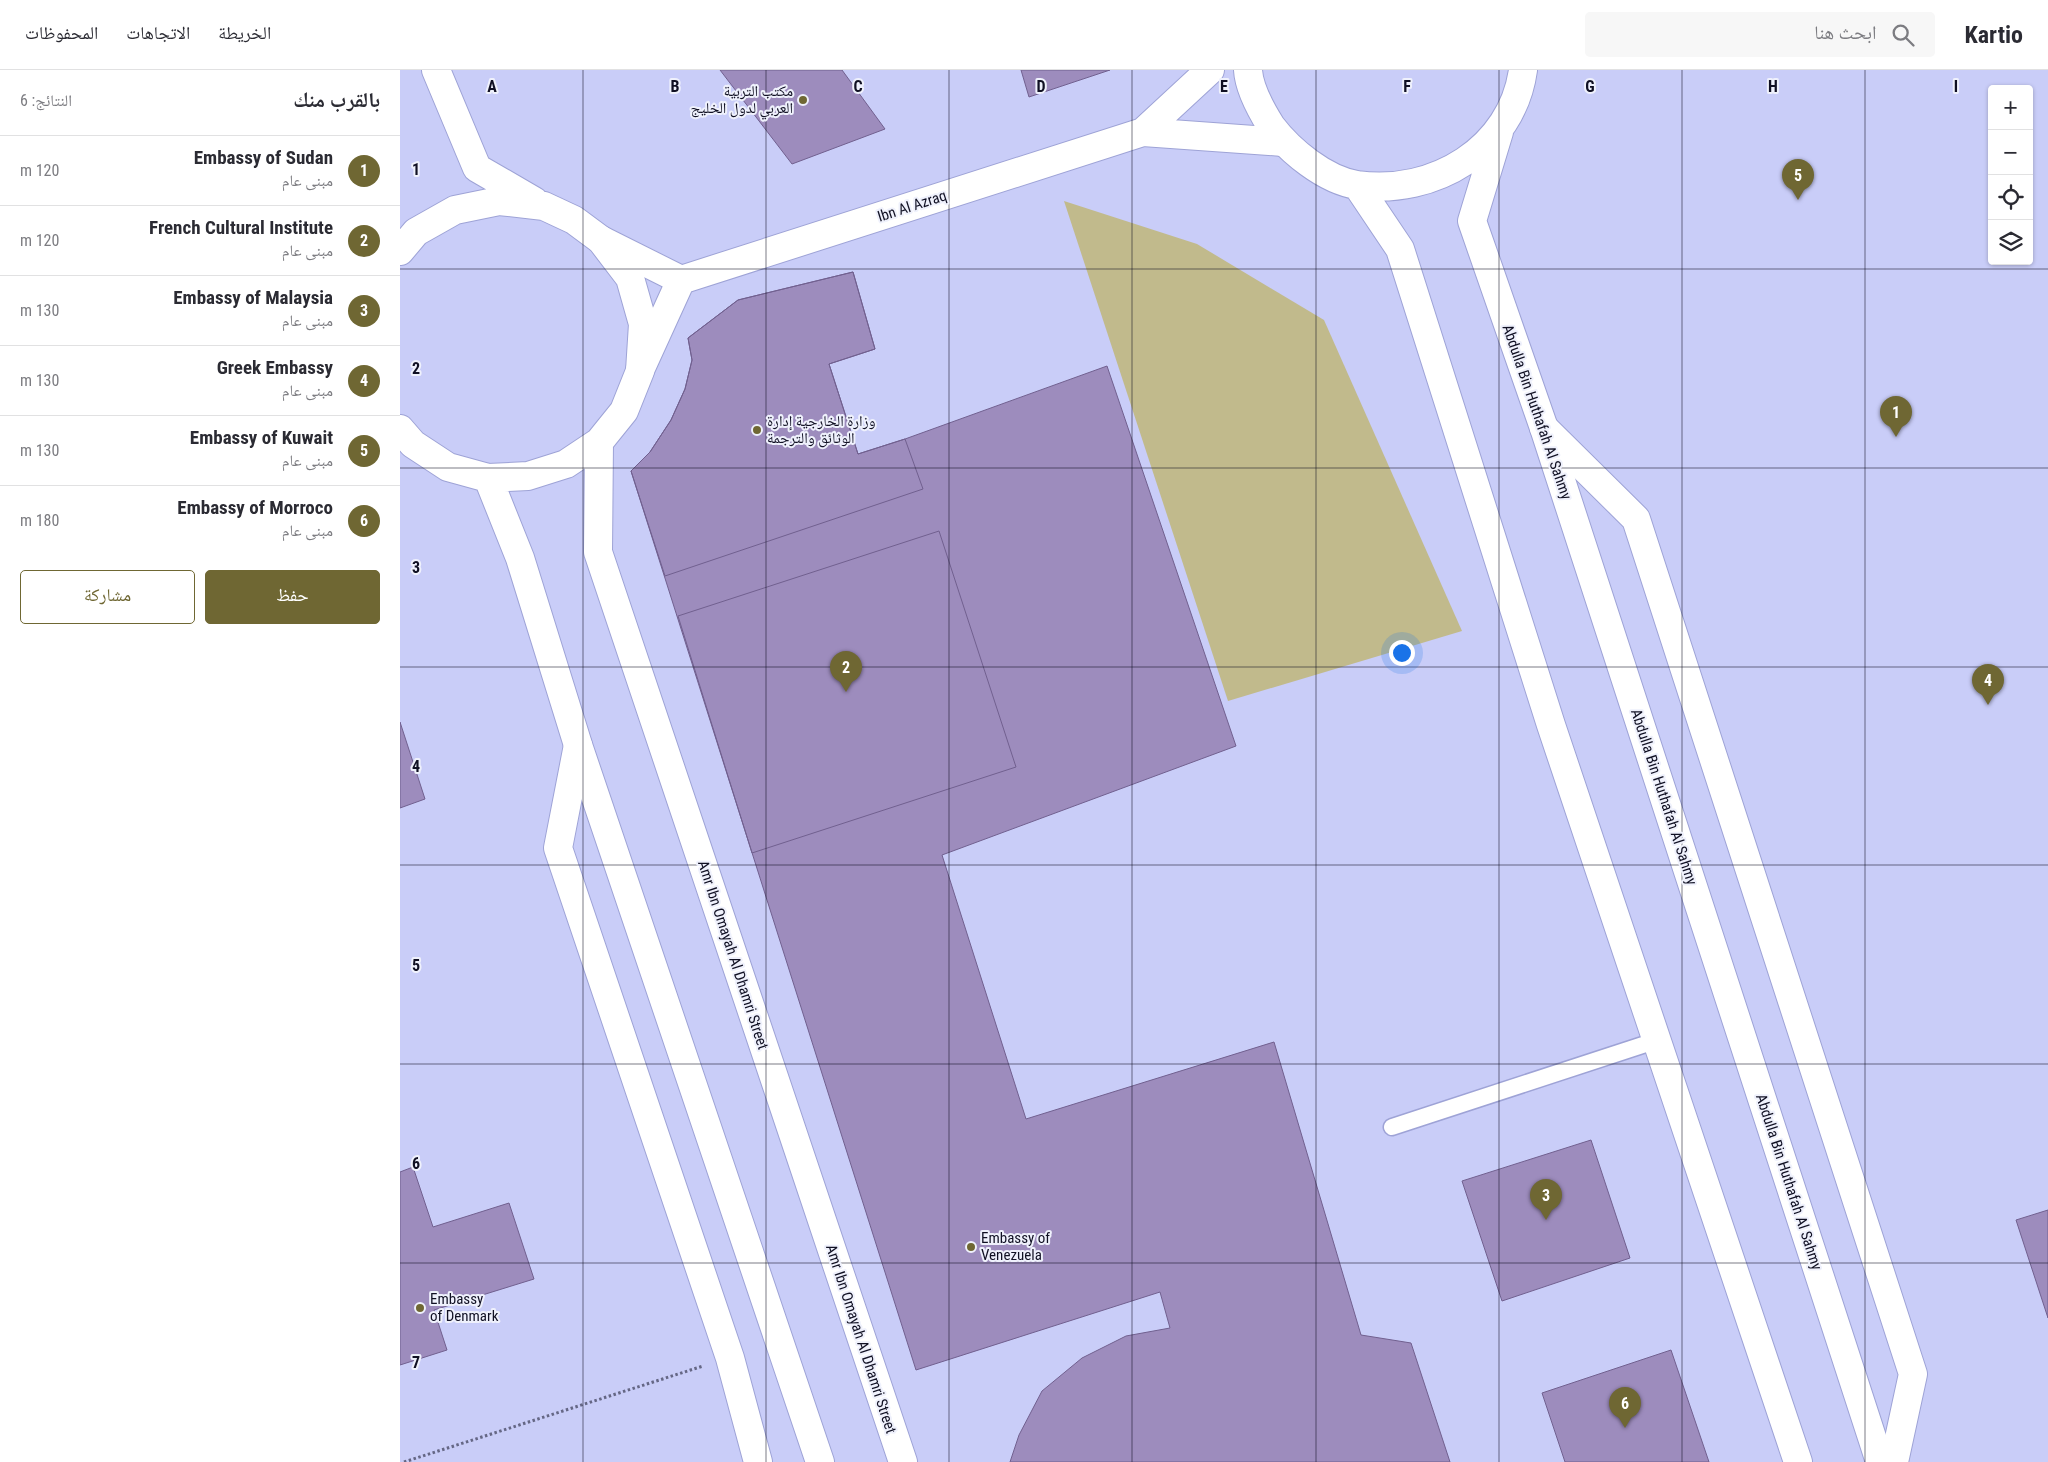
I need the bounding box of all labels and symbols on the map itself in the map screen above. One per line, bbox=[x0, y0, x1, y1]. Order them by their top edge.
text: A bbox=[487, 77, 497, 96]
text: B bbox=[671, 77, 680, 96]
text: C bbox=[853, 77, 863, 96]
text: D bbox=[1036, 77, 1046, 96]
text: E bbox=[1220, 77, 1228, 96]
text: F bbox=[1403, 77, 1411, 96]
text: G bbox=[1585, 77, 1595, 96]
text: H bbox=[1768, 77, 1778, 96]
text: I bbox=[1954, 77, 1958, 96]
place label: مكتب التربية العربي لدول الخليج bbox=[691, 82, 793, 120]
marker: مكتب التربية العربي لدول الخليج bbox=[797, 94, 809, 106]
pin: 5 bbox=[1782, 159, 1814, 200]
text: 1 bbox=[412, 160, 420, 179]
street label: Ibn Al Azraq bbox=[875, 186, 949, 226]
street label: Abdulla Bin Huthafah Al Sahmy bbox=[1499, 322, 1575, 502]
text: 2 bbox=[412, 359, 420, 378]
pin: 1 bbox=[1880, 396, 1912, 437]
place label: وزارة الخارجية إدارة الوثائق والترجمة bbox=[767, 412, 875, 448]
marker: وزارة الخارجية إدارة الوثائق والترجمة bbox=[751, 424, 763, 436]
text: 3 bbox=[412, 558, 420, 577]
your location bbox=[1389, 640, 1415, 666]
pin: 2 bbox=[830, 651, 862, 692]
pin: 4 bbox=[1972, 664, 2004, 705]
street label: Abdulla Bin Huthafah Al Sahmy bbox=[1627, 707, 1701, 887]
text: 4 bbox=[412, 757, 420, 776]
street label: Amr Ibn Omayah Al Dhamri Street bbox=[694, 858, 772, 1052]
text: 5 bbox=[412, 956, 420, 975]
street label: Abdulla Bin Huthafah Al Sahmy bbox=[1752, 1092, 1826, 1272]
text: 6 bbox=[412, 1154, 420, 1173]
pin: 3 bbox=[1530, 1179, 1562, 1220]
place label: Embassy of Venezuela bbox=[981, 1229, 1050, 1264]
marker: Embassy of Venezuela bbox=[965, 1241, 977, 1253]
street label: Amr Ibn Omayah Al Dhamri Street bbox=[822, 1242, 900, 1436]
place label: Embassy of Denmark bbox=[430, 1290, 499, 1325]
marker: Embassy of Denmark bbox=[414, 1302, 426, 1314]
text: 7 bbox=[412, 1353, 420, 1372]
pin: 6 bbox=[1609, 1387, 1641, 1428]

